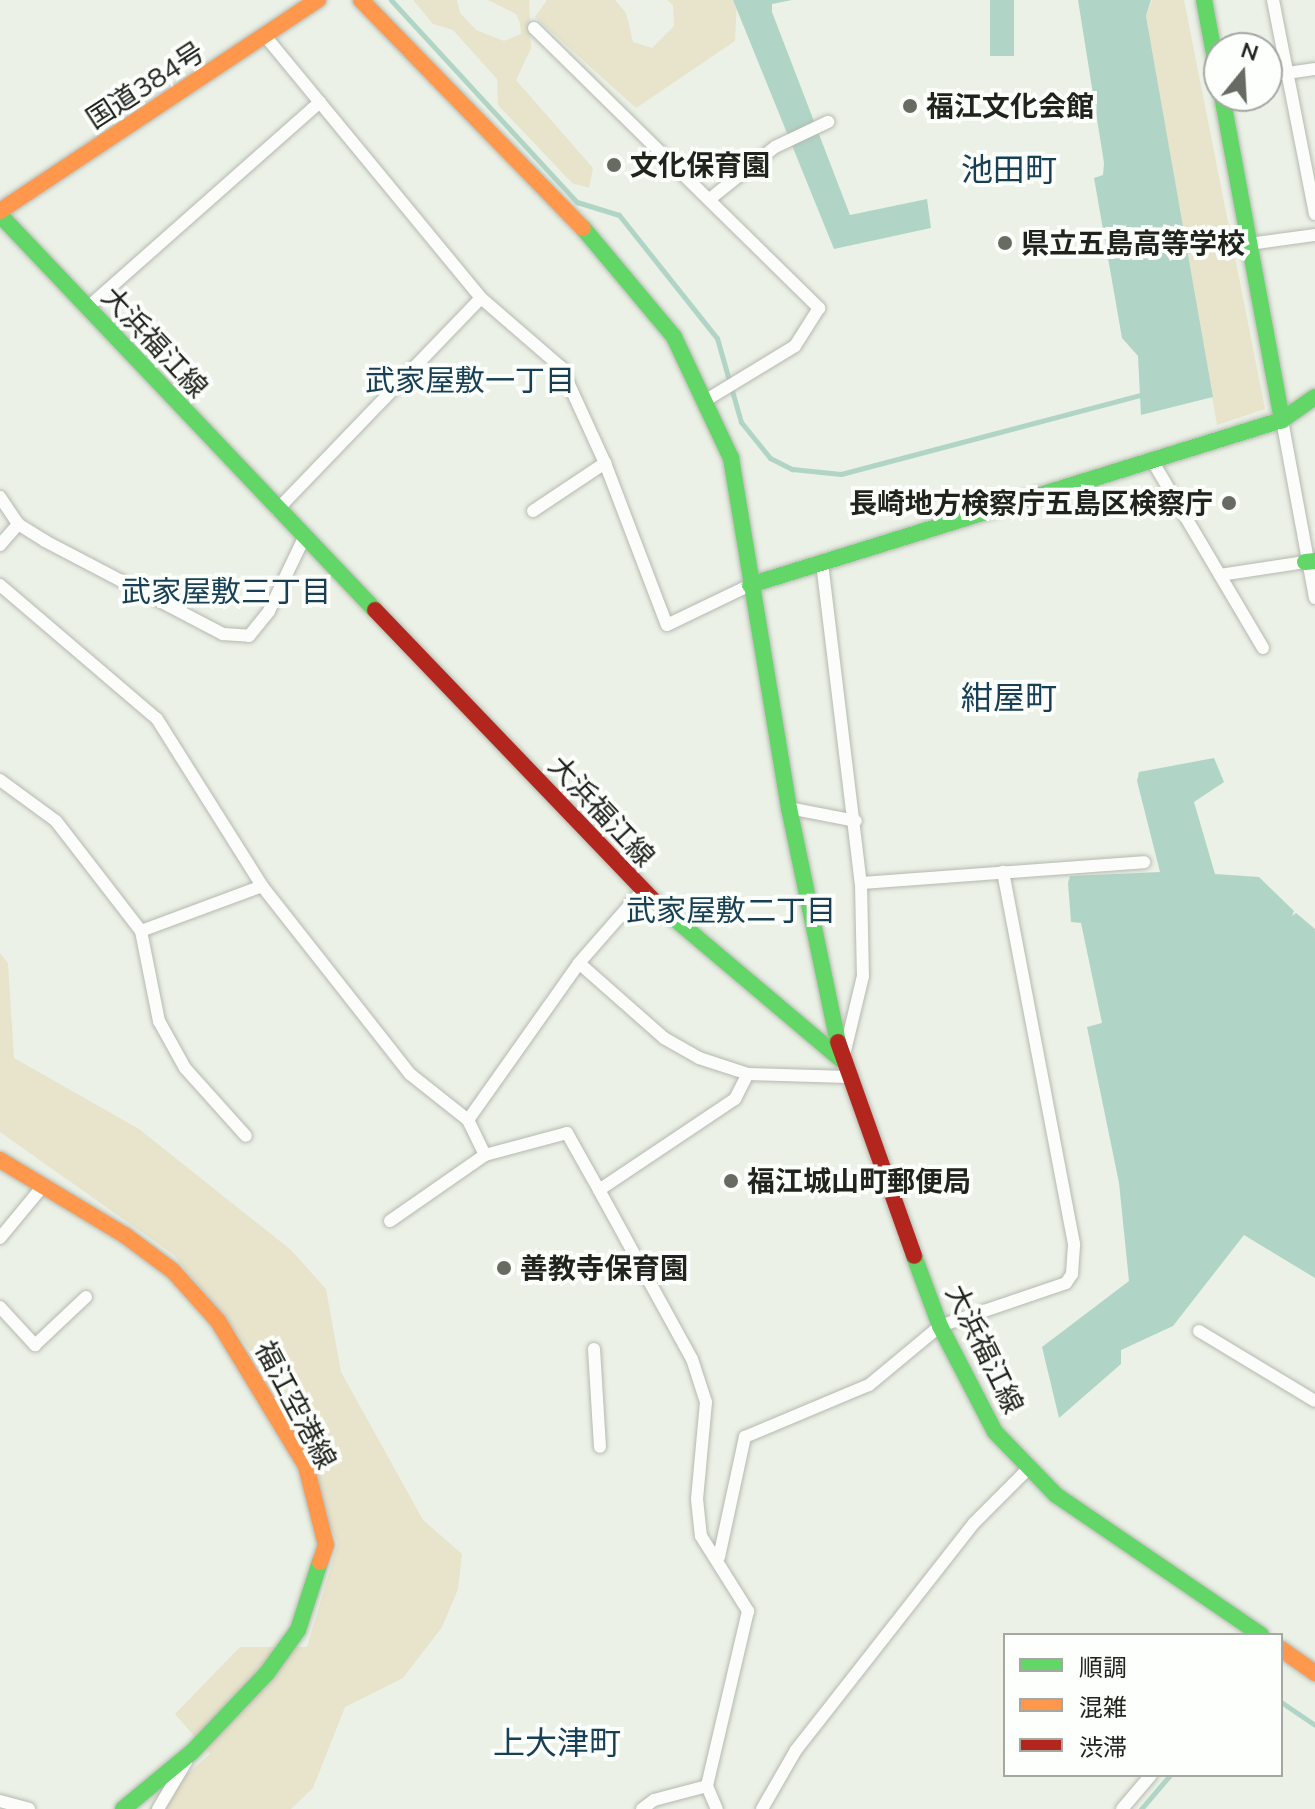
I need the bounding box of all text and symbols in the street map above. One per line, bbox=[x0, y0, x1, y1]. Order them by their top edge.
north arrow bbox=[1203, 32, 1283, 112]
street label: 国道384号 bbox=[79, 34, 211, 136]
text: N bbox=[1238, 35, 1262, 67]
place label: 福江文化会館 bbox=[926, 89, 1094, 123]
marker: 福江文化会館 bbox=[901, 97, 919, 115]
place label: 文化保育園 bbox=[630, 148, 770, 182]
district label: 池田町 bbox=[961, 150, 1057, 188]
marker: 文化保育園 bbox=[605, 156, 623, 174]
place label: 県立五島高等学校 bbox=[1021, 226, 1245, 260]
marker: 県立五島高等学校 bbox=[996, 234, 1014, 252]
street label: 大浜福江線 bbox=[95, 279, 215, 405]
district label: 武家屋敷一丁目 bbox=[365, 362, 575, 398]
place label: 長崎地方検察庁五島区検察庁 bbox=[849, 486, 1213, 520]
marker: 長崎地方検察庁五島区検察庁 bbox=[1220, 494, 1238, 512]
district label: 武家屋敷三丁目 bbox=[121, 573, 331, 609]
district label: 紺屋町 bbox=[961, 678, 1057, 716]
street label: 大浜福江線 bbox=[542, 748, 662, 874]
district label: 武家屋敷二丁目 bbox=[626, 892, 836, 928]
place label: 福江城山町郵便局 bbox=[747, 1164, 971, 1198]
marker: 福江城山町郵便局 bbox=[722, 1172, 740, 1190]
place label: 善教寺保育園 bbox=[520, 1251, 688, 1285]
marker: 善教寺保育園 bbox=[495, 1259, 513, 1277]
street label: 大浜福江線 bbox=[939, 1279, 1031, 1419]
street label: 福江空港線 bbox=[248, 1335, 344, 1475]
legend bbox=[1003, 1633, 1283, 1777]
text: 順調 bbox=[1079, 1652, 1127, 1682]
text: 混雑 bbox=[1079, 1692, 1127, 1722]
district label: 上大津町 bbox=[493, 1723, 621, 1761]
text: 渋滞 bbox=[1079, 1732, 1127, 1762]

